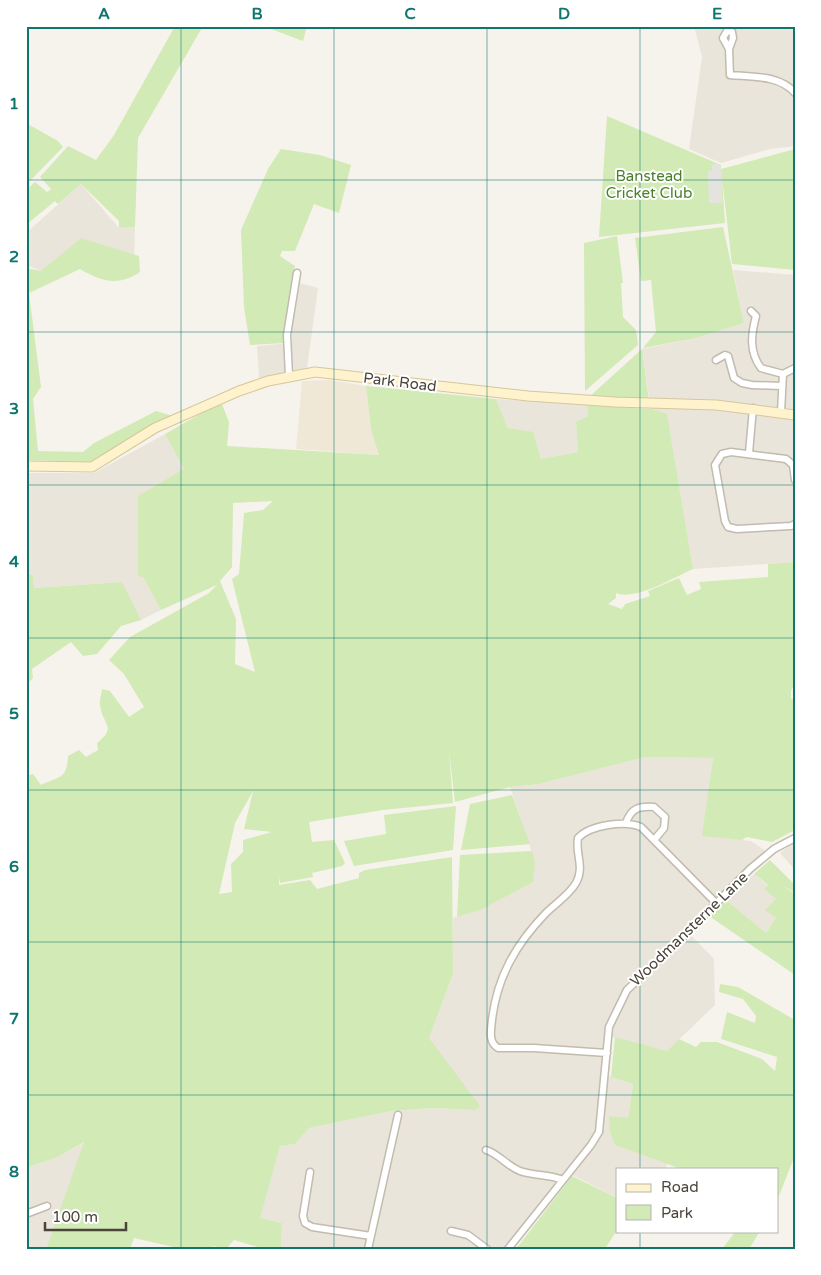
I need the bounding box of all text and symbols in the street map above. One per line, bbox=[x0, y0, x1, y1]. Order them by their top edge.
text: A bbox=[98, 4, 110, 24]
text: B bbox=[251, 4, 263, 24]
text: C bbox=[404, 4, 416, 24]
text: D bbox=[558, 4, 570, 24]
text: E bbox=[712, 4, 722, 24]
text: 1 bbox=[9, 94, 19, 114]
park label: Banstead Cricket Club bbox=[606, 167, 692, 202]
text: 2 bbox=[9, 247, 19, 267]
street label: Park Road bbox=[362, 369, 438, 395]
text: 3 bbox=[9, 399, 19, 419]
text: 4 bbox=[9, 552, 19, 572]
text: 5 bbox=[9, 704, 19, 724]
text: 6 bbox=[9, 857, 19, 877]
street label: Woodmansterne Lane bbox=[626, 868, 752, 990]
text: 7 bbox=[9, 1009, 19, 1029]
text: 8 bbox=[9, 1162, 19, 1182]
legend bbox=[616, 1168, 778, 1232]
text: Road bbox=[661, 1178, 699, 1196]
scale bar bbox=[45, 1200, 126, 1232]
text: Park bbox=[661, 1204, 693, 1222]
text: 100 m bbox=[52, 1208, 98, 1226]

